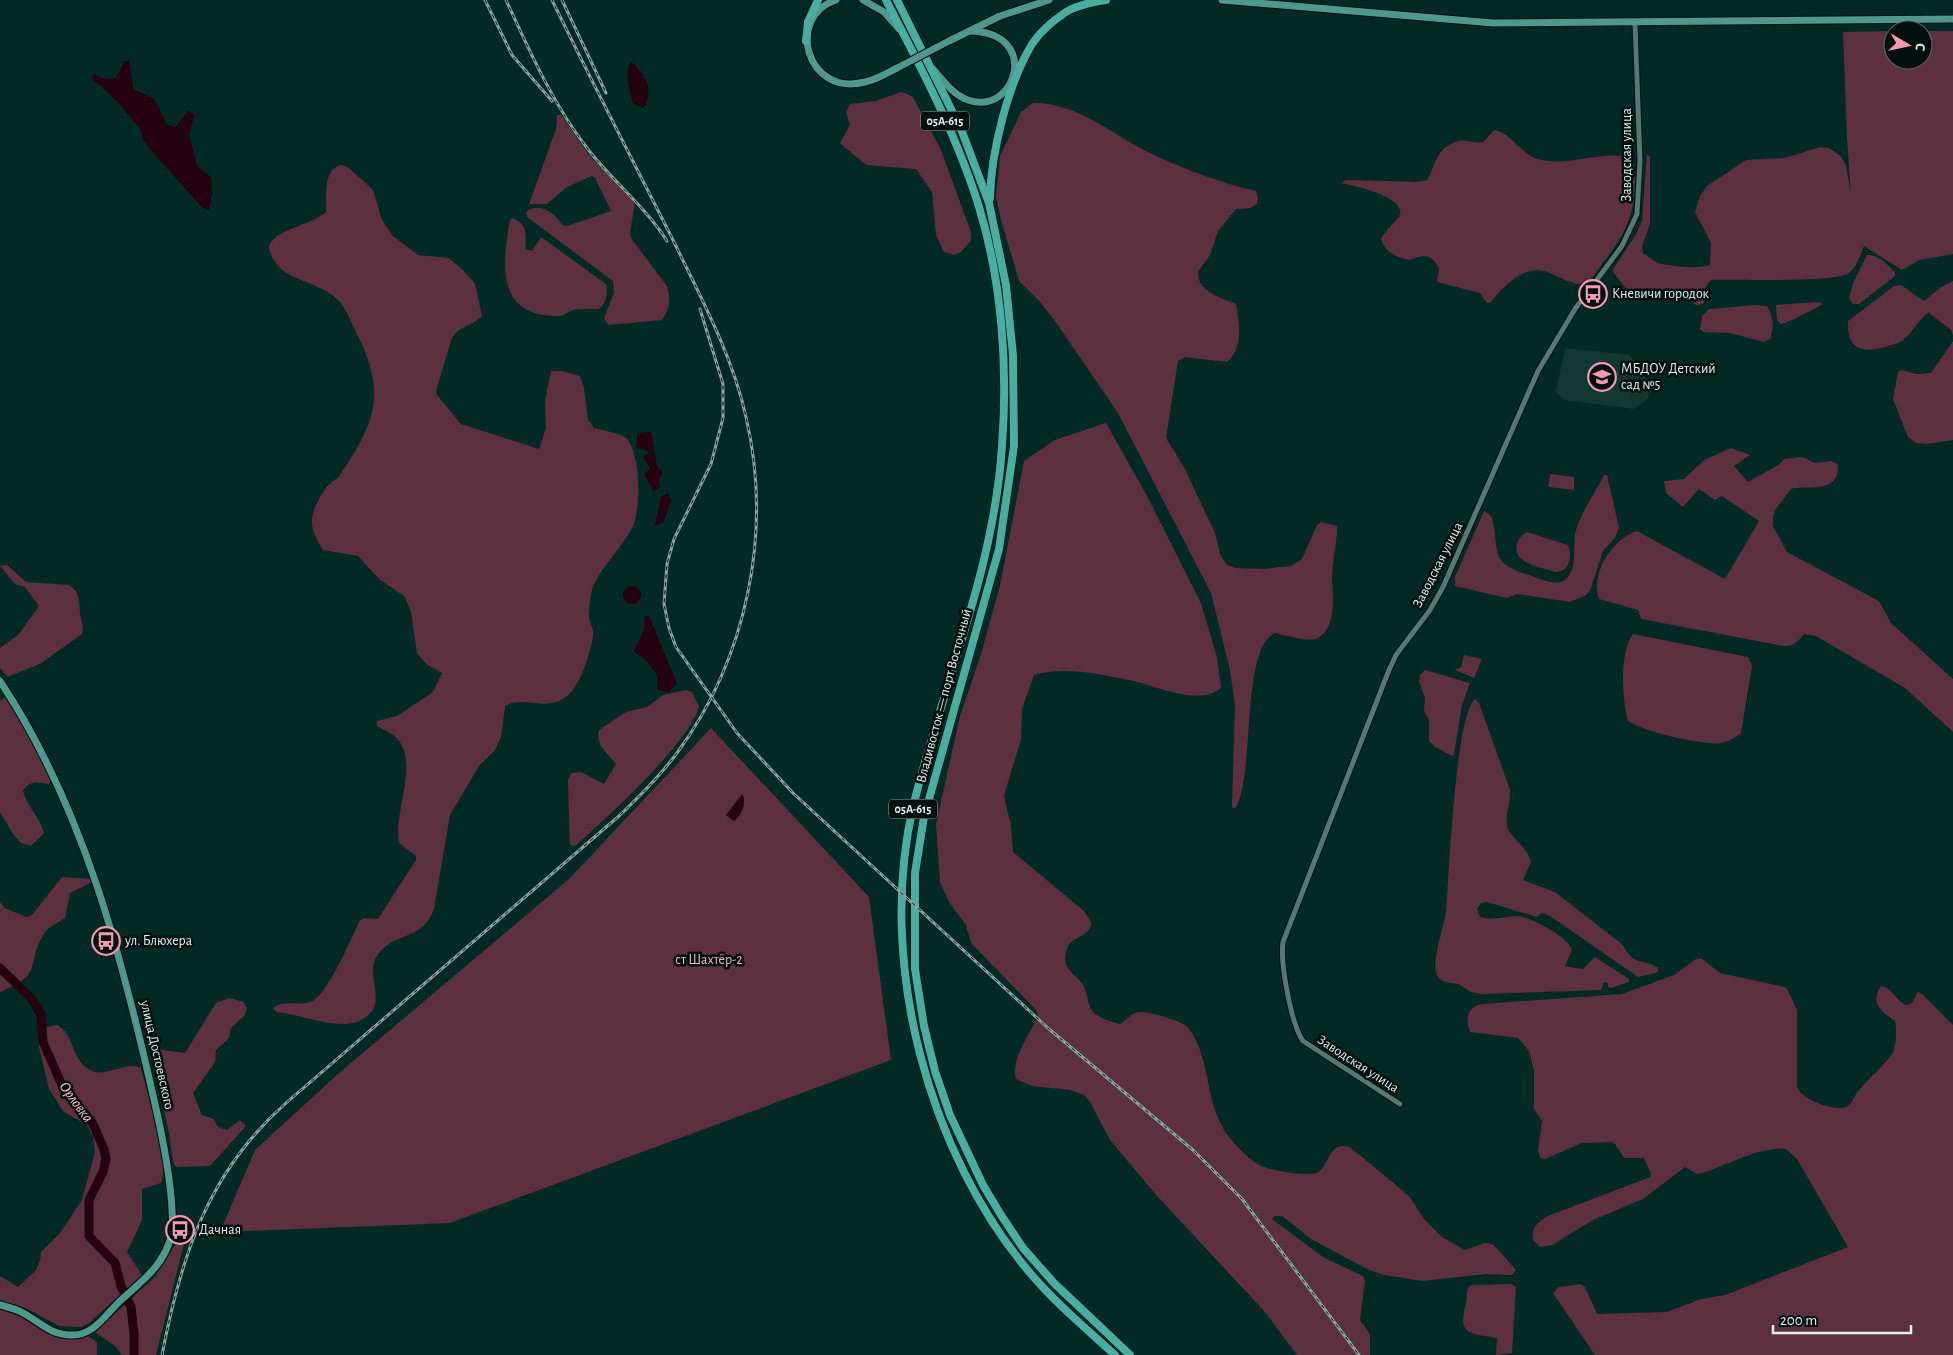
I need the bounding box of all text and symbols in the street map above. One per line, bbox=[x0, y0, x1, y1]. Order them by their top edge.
north arrow bbox=[1883, 20, 1933, 70]
text: С bbox=[1912, 42, 1927, 52]
street label: Заводская улица bbox=[1620, 108, 1634, 202]
road number: 05А-615 bbox=[921, 112, 969, 130]
bus stop icon: Кневичи городок bbox=[1578, 279, 1608, 309]
place label: Кневичи городок bbox=[1612, 287, 1710, 301]
school or university icon: МБДОУ Детский сад №5 bbox=[1587, 362, 1617, 392]
place label: МБДОУ Детский сад №5 bbox=[1621, 362, 1716, 392]
street label: Заводская улица bbox=[1410, 520, 1466, 610]
street label: Владивосток — порт Восточный bbox=[914, 608, 974, 784]
road number: 05А-615 bbox=[889, 800, 937, 819]
bus stop icon: ул. Блюхера bbox=[91, 926, 121, 956]
place label: ул. Блюхера bbox=[124, 934, 193, 948]
park label: ст Шахтёр-2 bbox=[675, 953, 743, 967]
street label: улица Достоевского bbox=[137, 998, 176, 1111]
street label: Заводская улица bbox=[1315, 1033, 1402, 1096]
water label: Орловка bbox=[56, 1079, 96, 1125]
bus stop icon: Дачная bbox=[165, 1215, 195, 1245]
place label: Дачная bbox=[199, 1223, 241, 1237]
scale bar bbox=[1773, 1302, 1910, 1334]
text: 200 m bbox=[1780, 1313, 1817, 1328]

